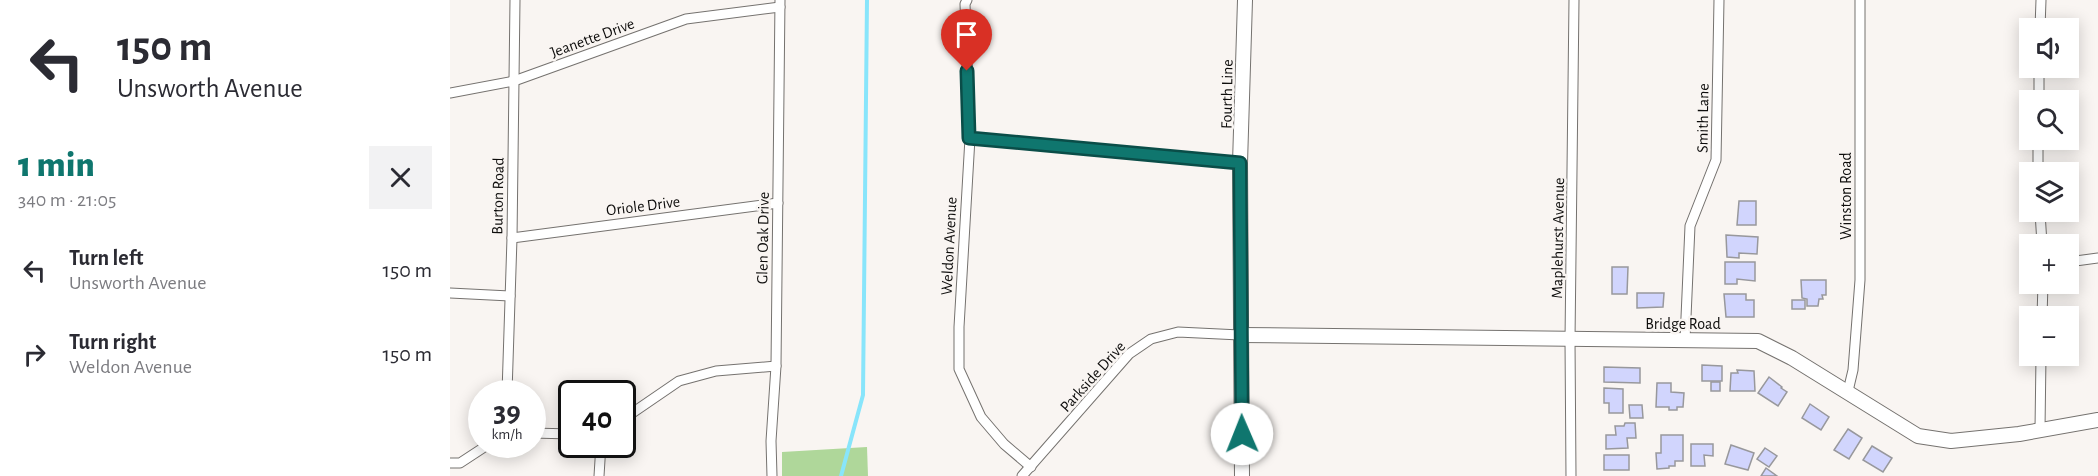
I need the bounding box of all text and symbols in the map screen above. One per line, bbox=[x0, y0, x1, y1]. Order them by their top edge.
pin bbox=[941, 9, 992, 71]
street label: Jeanette Drive bbox=[548, 15, 637, 61]
icon: arrive bbox=[950, 18, 983, 51]
map controls bbox=[2019, 18, 2079, 366]
button: sound bbox=[2019, 18, 2079, 78]
icon: left bbox=[18, 24, 96, 102]
text: 150 m bbox=[117, 26, 212, 68]
street label: Fourth Line bbox=[1218, 59, 1236, 129]
text: Unsworth Avenue bbox=[117, 75, 303, 102]
street label: Smith Lane bbox=[1694, 83, 1712, 153]
button: search bbox=[2019, 90, 2079, 150]
button: close bbox=[369, 146, 432, 209]
text: 1 min bbox=[18, 147, 95, 183]
street label: Winston Road bbox=[1838, 152, 1854, 240]
street label: Burton Road bbox=[489, 157, 507, 235]
button: layers bbox=[2019, 162, 2079, 222]
street label: Maplehurst Avenue bbox=[1549, 177, 1567, 299]
text: 340 m · 21:05 bbox=[18, 190, 116, 210]
street label: Glen Oak Drive bbox=[754, 192, 772, 284]
street label: Oriole Drive bbox=[605, 194, 681, 218]
street label: Weldon Avenue bbox=[938, 196, 960, 296]
button: + bbox=[2019, 234, 2079, 294]
text: Turn left bbox=[69, 247, 143, 269]
icon: left bbox=[18, 254, 51, 287]
text: 150 m bbox=[382, 259, 432, 281]
text: Unsworth Avenue bbox=[69, 273, 207, 293]
button: − bbox=[2019, 306, 2079, 366]
street label: Bridge Road bbox=[1645, 316, 1721, 332]
text: Turn right bbox=[69, 331, 156, 353]
icon: right bbox=[18, 338, 51, 371]
street label: Parkside Drive bbox=[1057, 338, 1128, 415]
text: 150 m bbox=[382, 343, 432, 365]
text: Weldon Avenue bbox=[69, 357, 192, 377]
speed limit sign: 40 bbox=[558, 380, 636, 458]
text: 39 bbox=[493, 397, 521, 427]
position arrow bbox=[1210, 402, 1274, 466]
text: km/h bbox=[492, 427, 522, 442]

